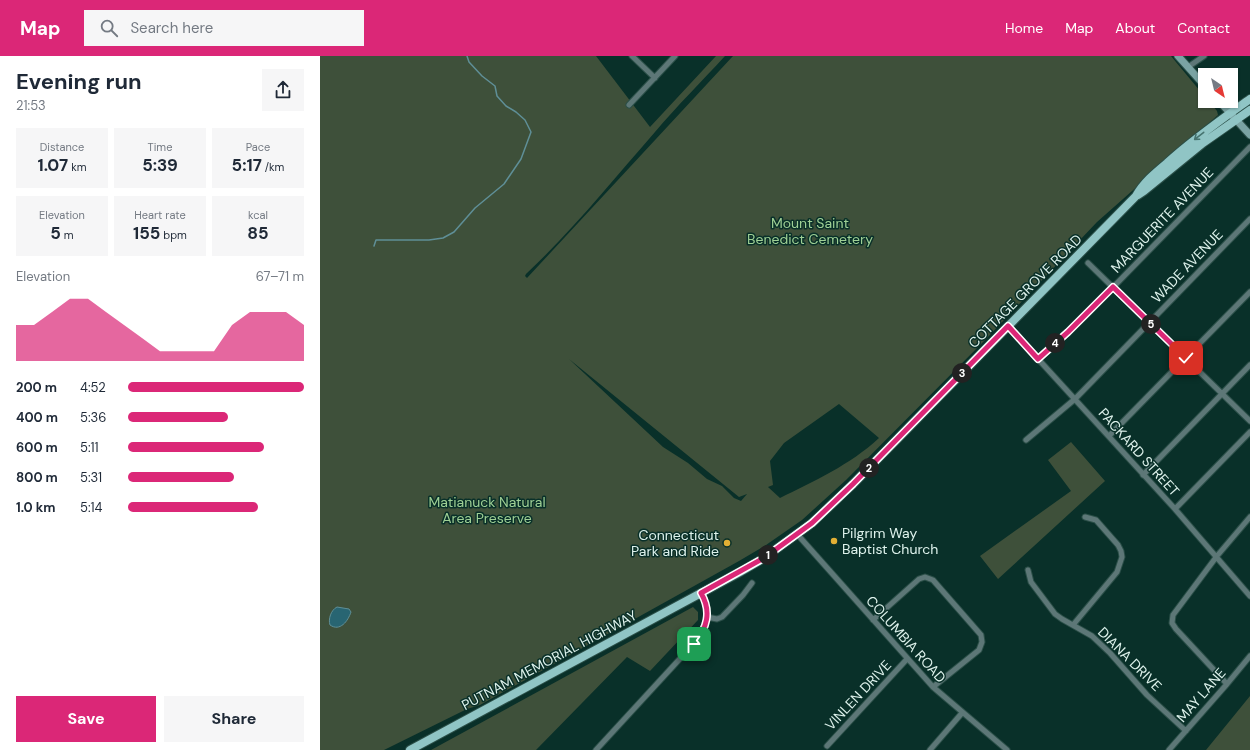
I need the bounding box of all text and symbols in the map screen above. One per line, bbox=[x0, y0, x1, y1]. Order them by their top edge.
search box bbox=[84, 10, 364, 46]
text: Map bbox=[20, 16, 60, 41]
icon: search bbox=[98, 17, 120, 39]
text: Search here bbox=[130, 18, 213, 38]
text: Home bbox=[1005, 19, 1043, 37]
text: Map bbox=[1065, 19, 1093, 37]
text: About bbox=[1115, 19, 1155, 37]
text: Contact bbox=[1177, 19, 1230, 37]
text: Evening run bbox=[16, 67, 142, 96]
north arrow bbox=[1198, 68, 1238, 108]
map controls bbox=[1198, 68, 1238, 108]
button: share bbox=[262, 69, 304, 111]
text: 21:53 bbox=[16, 97, 46, 114]
one-way arrow bbox=[1193, 132, 1204, 141]
text: Distance bbox=[40, 140, 84, 154]
text: Time bbox=[148, 140, 172, 154]
text: Pace bbox=[246, 140, 270, 154]
text: 1.07 bbox=[37, 154, 68, 176]
text: 5:39 bbox=[142, 154, 178, 176]
text: 5:17 bbox=[232, 154, 262, 176]
text: km bbox=[68, 160, 87, 174]
text: /km bbox=[262, 160, 284, 174]
street label: MARGUERITE AVENUE bbox=[1107, 163, 1217, 277]
text: Elevation bbox=[39, 208, 85, 222]
text: Heart rate bbox=[134, 208, 186, 222]
text: kcal bbox=[248, 208, 268, 222]
park label: Mount Saint Benedict Cemetery bbox=[747, 214, 873, 248]
text: 5 bbox=[50, 222, 61, 244]
text: 155 bbox=[133, 222, 160, 244]
text: 85 bbox=[247, 222, 269, 244]
street label: WADE AVENUE bbox=[1147, 225, 1227, 306]
text: m bbox=[61, 228, 74, 242]
text: bpm bbox=[160, 228, 187, 242]
street label: COTTAGE GROVE ROAD bbox=[964, 230, 1086, 352]
text: Elevation bbox=[16, 268, 70, 285]
text: 67–71 m bbox=[256, 268, 304, 285]
pin: 5 bbox=[1141, 314, 1161, 334]
text: 5 bbox=[1148, 317, 1154, 331]
pin: 4 bbox=[1045, 333, 1065, 353]
text: 4 bbox=[1051, 336, 1059, 350]
pin bbox=[1169, 341, 1203, 375]
icon: check bbox=[1175, 347, 1197, 369]
pin: 3 bbox=[952, 363, 972, 383]
text: 3 bbox=[959, 366, 965, 380]
text: 200 m bbox=[16, 379, 57, 396]
text: 4:52 bbox=[80, 379, 106, 396]
street label: PACKARD STREET bbox=[1095, 404, 1183, 500]
text: 400 m bbox=[16, 409, 58, 426]
text: 5:36 bbox=[80, 409, 106, 426]
text: 600 m bbox=[16, 439, 58, 456]
text: 5:11 bbox=[80, 439, 99, 456]
pin: 2 bbox=[859, 458, 879, 478]
text: 2 bbox=[866, 461, 872, 475]
text: 800 m bbox=[16, 469, 58, 486]
text: 5:31 bbox=[80, 469, 102, 486]
park label: Matianuck Natural Area Preserve bbox=[428, 493, 546, 527]
text: 1.0 km bbox=[16, 499, 55, 516]
text: 5:14 bbox=[80, 499, 103, 516]
place label: Pilgrim Way Baptist Church bbox=[842, 524, 938, 558]
place label: Connecticut Park and Ride bbox=[631, 526, 719, 560]
marker: Pilgrim Way Baptist Church bbox=[829, 536, 839, 546]
marker: Connecticut Park and Ride bbox=[722, 538, 732, 548]
pin: 1 bbox=[758, 545, 778, 565]
text: 1 bbox=[766, 548, 770, 562]
street label: COLUMBIA ROAD bbox=[862, 592, 950, 686]
street label: PUTNAM MEMORIAL HIGHWAY bbox=[458, 606, 640, 714]
street label: DIANA DRIVE bbox=[1094, 623, 1166, 695]
pin bbox=[677, 627, 711, 661]
icon: arrive bbox=[683, 633, 705, 655]
street label: VINLEN DRIVE bbox=[821, 656, 895, 734]
street label: MAY LANE bbox=[1173, 664, 1230, 726]
button: Save bbox=[16, 696, 156, 742]
button: Share bbox=[164, 696, 304, 742]

